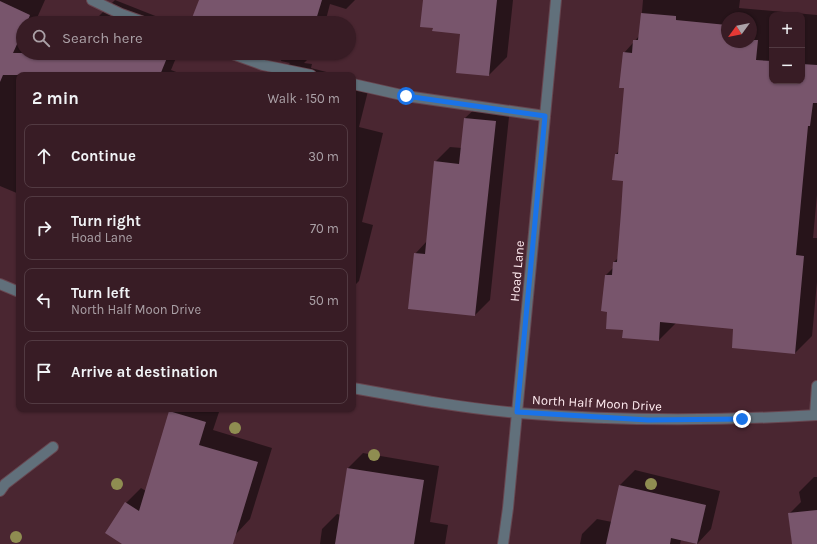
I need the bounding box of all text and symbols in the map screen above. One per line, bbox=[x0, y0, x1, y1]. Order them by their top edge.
north arrow bbox=[721, 12, 757, 48]
map controls bbox=[769, 12, 805, 84]
button: + bbox=[769, 12, 805, 48]
search box bbox=[16, 16, 356, 60]
icon: search bbox=[30, 27, 52, 49]
text: Search here bbox=[62, 29, 143, 47]
button: − bbox=[769, 48, 805, 84]
route start bbox=[397, 87, 415, 105]
text: 2 min bbox=[32, 88, 79, 108]
text: Walk · 150 m bbox=[268, 91, 340, 106]
icon: ahead bbox=[33, 145, 55, 167]
text: Continue bbox=[71, 147, 136, 165]
text: 30 m bbox=[308, 149, 339, 164]
text: Turn right bbox=[71, 212, 141, 230]
icon: right bbox=[33, 217, 55, 239]
text: 70 m bbox=[310, 221, 339, 236]
text: Hoad Lane bbox=[71, 230, 133, 245]
street label: Hoad Lane bbox=[507, 239, 527, 302]
text: Turn left bbox=[71, 284, 130, 302]
icon: left bbox=[33, 289, 55, 311]
text: 50 m bbox=[309, 293, 339, 308]
text: North Half Moon Drive bbox=[71, 302, 201, 317]
icon: arrive bbox=[33, 361, 55, 383]
text: Arrive at destination bbox=[71, 363, 218, 381]
street label: North Half Moon Drive bbox=[532, 392, 663, 414]
route end bbox=[733, 410, 751, 428]

